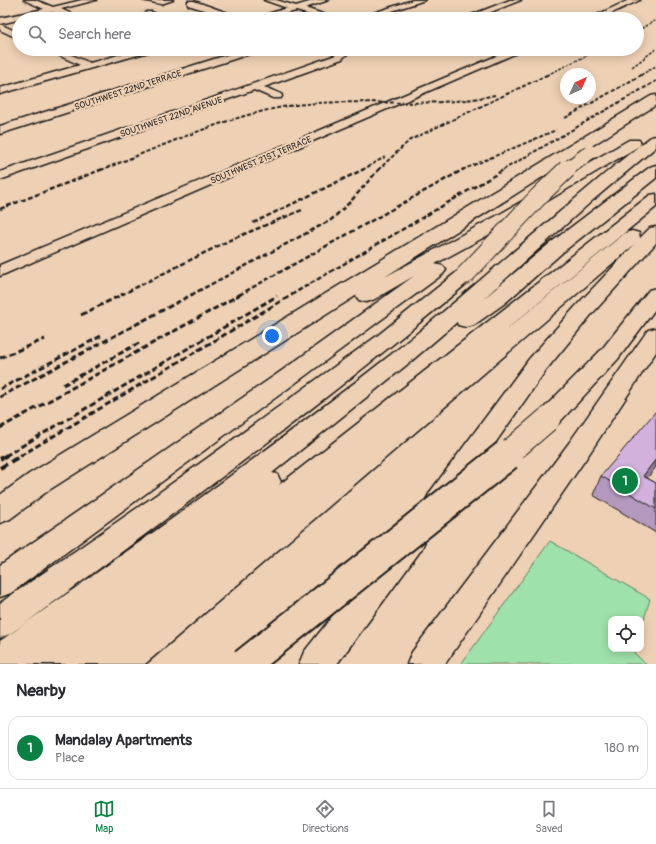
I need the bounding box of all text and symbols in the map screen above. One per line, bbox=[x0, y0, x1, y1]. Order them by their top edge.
search box bbox=[12, 12, 644, 56]
icon: search bbox=[26, 23, 48, 45]
text: Search here bbox=[58, 25, 131, 44]
street label: SOUTHWEST 22ND TERRACE bbox=[73, 68, 183, 113]
north arrow bbox=[560, 68, 596, 104]
street label: SOUTHWEST 22ND AVENUE bbox=[119, 95, 224, 140]
street label: SOUTHWEST 21ST TERRACE bbox=[209, 134, 314, 187]
your location bbox=[262, 326, 282, 346]
pin: 1 bbox=[612, 466, 638, 496]
map controls bbox=[608, 616, 644, 652]
button: locate bbox=[608, 616, 644, 652]
text: Nearby bbox=[16, 680, 65, 701]
text: Mandalay Apartments bbox=[55, 731, 192, 750]
text: 1 bbox=[27, 740, 33, 756]
text: 180 m bbox=[604, 740, 639, 756]
text: Place bbox=[55, 750, 84, 766]
tab: Map bbox=[93, 798, 115, 835]
tab: Directions bbox=[302, 798, 349, 835]
tab: Saved bbox=[535, 798, 563, 835]

